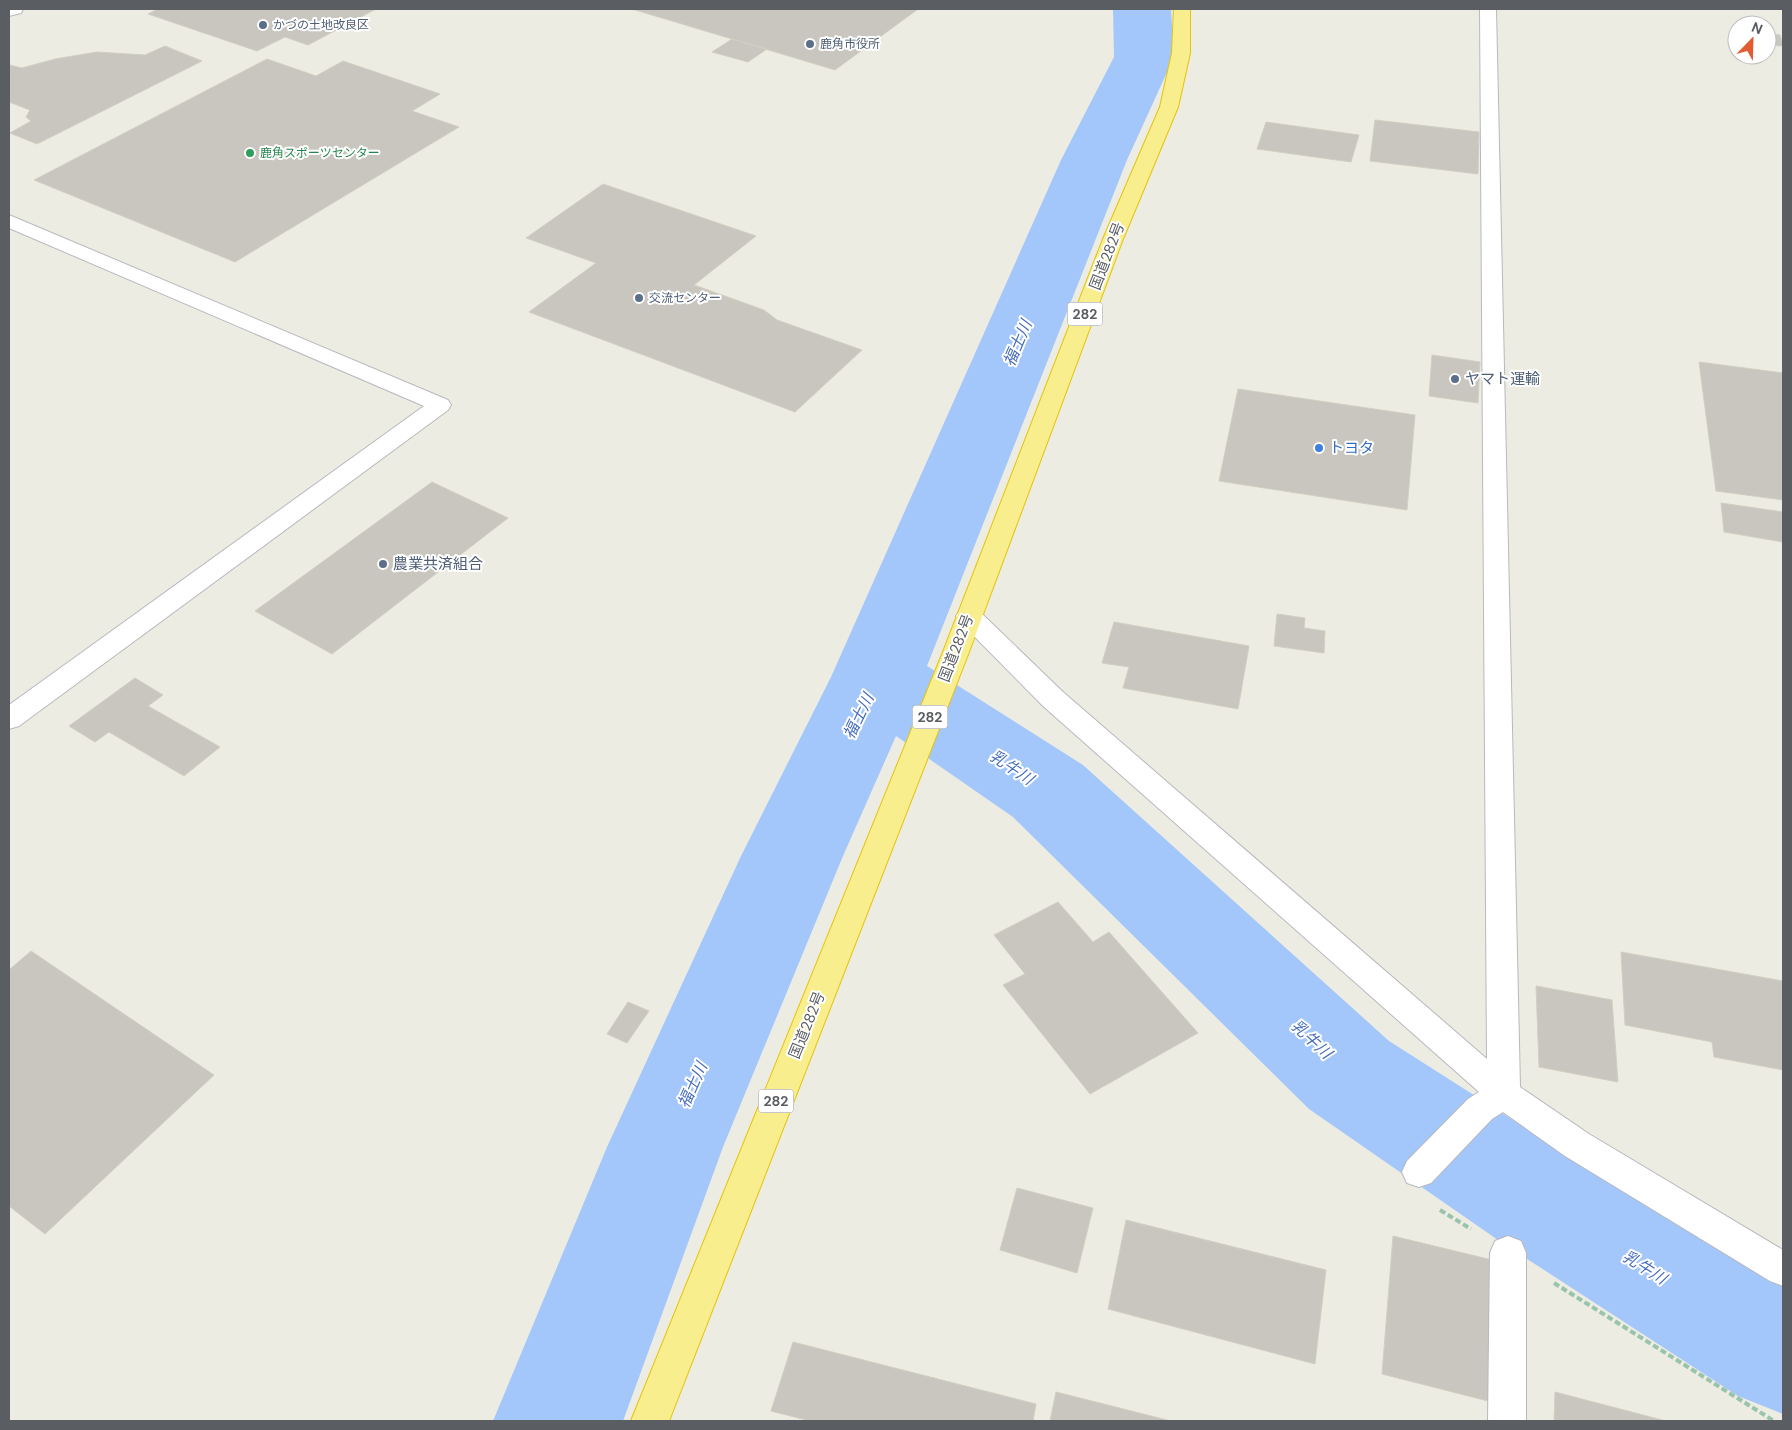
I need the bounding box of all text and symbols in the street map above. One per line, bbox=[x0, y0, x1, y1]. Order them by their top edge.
north arrow bbox=[1727, 15, 1777, 65]
place label: かづの土地改良区 bbox=[273, 17, 369, 33]
text: N bbox=[1749, 18, 1765, 38]
marker: かづの土地改良区 bbox=[257, 19, 269, 31]
place label: 鹿角市役所 bbox=[820, 36, 880, 52]
marker: 鹿角市役所 bbox=[804, 38, 816, 50]
place label: 鹿角スポーツセンター bbox=[260, 145, 380, 161]
marker: 鹿角スポーツセンター bbox=[244, 147, 256, 159]
street label: 国道282号 bbox=[1085, 219, 1129, 293]
place label: 交流センター bbox=[649, 290, 721, 306]
marker: 交流センター bbox=[633, 292, 645, 304]
road number: 282 bbox=[1068, 302, 1102, 326]
water label: 福士川 bbox=[998, 315, 1037, 369]
place label: ヤマト運輸 bbox=[1465, 369, 1540, 389]
marker: ヤマト運輸 bbox=[1449, 373, 1461, 385]
place label: トヨタ bbox=[1329, 438, 1374, 458]
marker: トヨタ bbox=[1313, 442, 1325, 454]
place label: 農業共済組合 bbox=[393, 554, 483, 574]
marker: 農業共済組合 bbox=[377, 558, 389, 570]
street label: 国道282号 bbox=[934, 611, 978, 685]
water label: 福士川 bbox=[838, 688, 879, 742]
road number: 282 bbox=[912, 706, 948, 729]
water label: 乳牛川 bbox=[986, 745, 1039, 791]
street label: 国道282号 bbox=[784, 988, 830, 1062]
water label: 乳牛川 bbox=[1287, 1015, 1338, 1065]
water label: 福士川 bbox=[673, 1057, 713, 1111]
road number: 282 bbox=[758, 1090, 794, 1112]
water label: 乳牛川 bbox=[1619, 1246, 1672, 1290]

